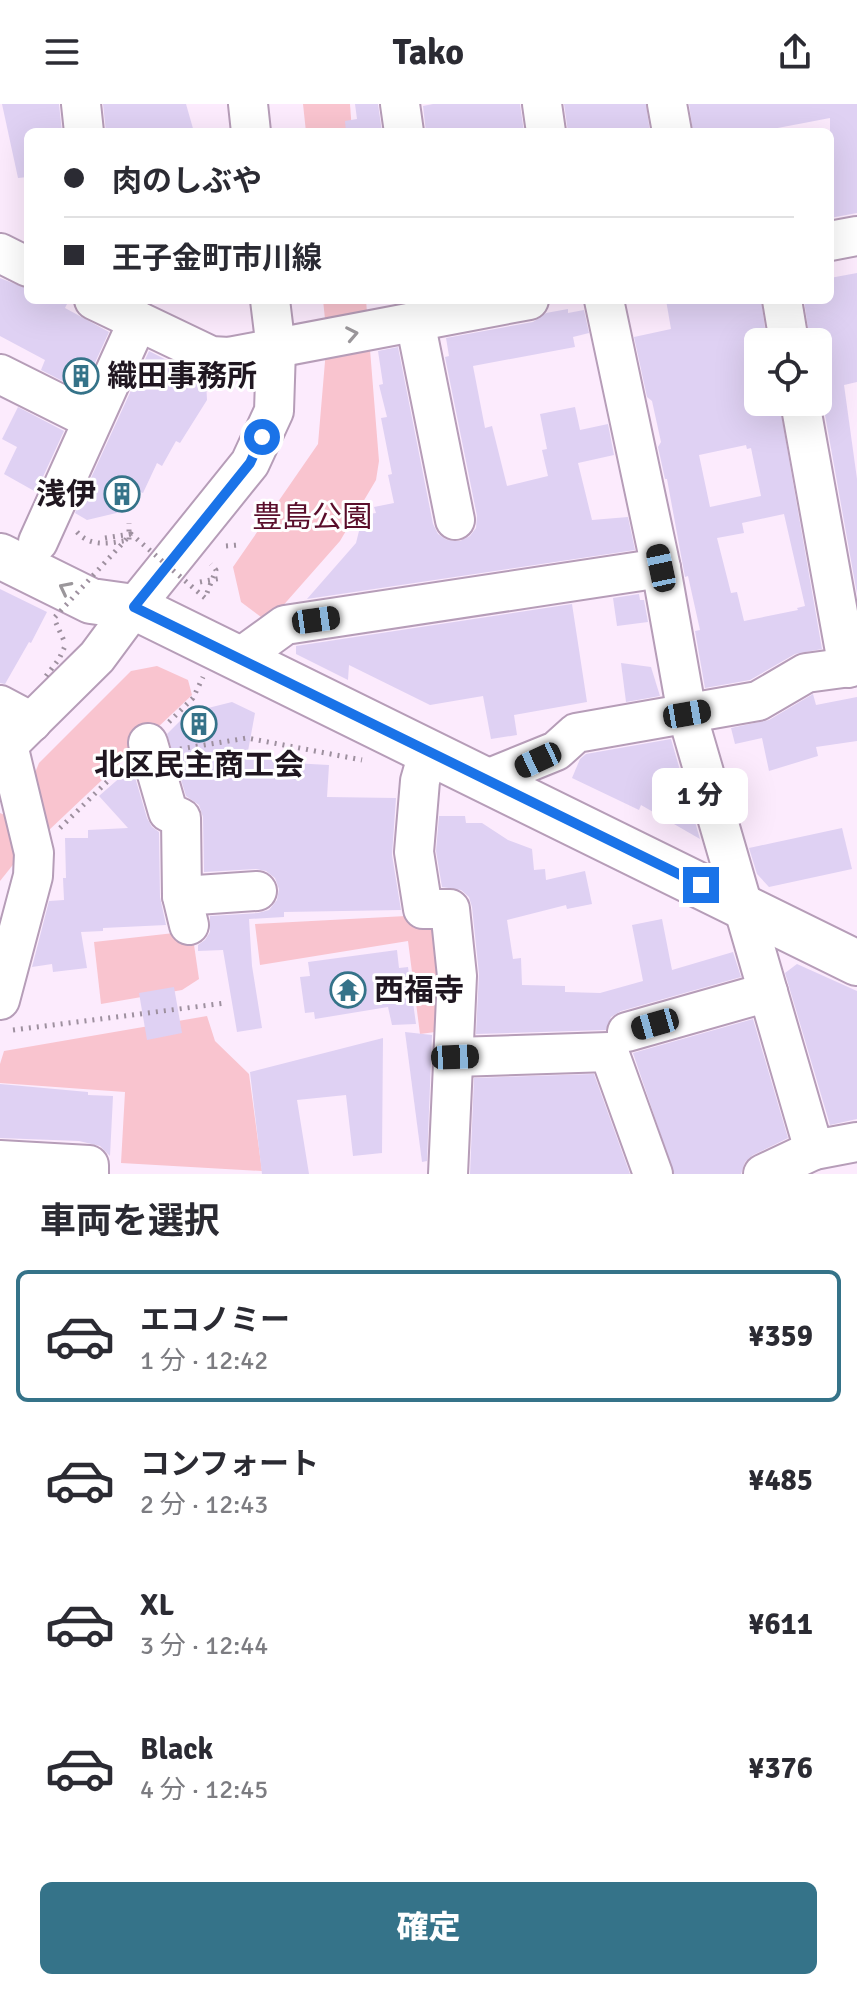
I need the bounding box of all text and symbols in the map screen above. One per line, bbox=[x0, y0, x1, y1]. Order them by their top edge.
icon: menu bbox=[40, 30, 84, 74]
text: Tako bbox=[393, 30, 464, 75]
icon: share bbox=[773, 30, 817, 74]
text: 肉のしぶや bbox=[112, 163, 262, 200]
text: 王子金町市川線 bbox=[112, 240, 322, 277]
one-way arrow bbox=[345, 326, 359, 343]
map controls bbox=[744, 328, 832, 416]
button: locate bbox=[744, 328, 832, 416]
building icon: 織田事務所 bbox=[62, 357, 100, 395]
place label: 織田事務所 bbox=[107, 358, 257, 395]
route start bbox=[244, 419, 280, 455]
building icon: 浅伊 bbox=[103, 475, 141, 513]
place label: 浅伊 bbox=[36, 476, 96, 513]
park label: 豊島公園 bbox=[252, 499, 372, 536]
car bbox=[644, 542, 678, 594]
one-way arrow bbox=[58, 582, 73, 598]
car bbox=[291, 605, 341, 635]
car bbox=[661, 698, 713, 730]
building icon: 北区民主商工会 bbox=[180, 705, 218, 743]
car bbox=[511, 739, 565, 781]
place label: 北区民主商工会 bbox=[94, 747, 304, 784]
callout: 1 分 bbox=[653, 769, 749, 825]
text: 1 分 bbox=[677, 780, 723, 812]
route end bbox=[683, 867, 719, 903]
temple icon: 西福寺 bbox=[329, 971, 367, 1009]
place label: 西福寺 bbox=[374, 972, 464, 1009]
car bbox=[629, 1006, 681, 1042]
car bbox=[431, 1044, 479, 1070]
text: 車両を選択 bbox=[40, 1199, 220, 1244]
icon: car bbox=[44, 1300, 116, 1372]
text: エコノミー bbox=[140, 1302, 290, 1339]
text: ¥359 bbox=[748, 1318, 813, 1355]
text: 1 分 · 12:42 bbox=[140, 1345, 268, 1377]
icon: car bbox=[44, 1444, 116, 1516]
text: コンフォート bbox=[140, 1446, 319, 1483]
text: ¥485 bbox=[748, 1462, 813, 1499]
text: 2 分 · 12:43 bbox=[140, 1489, 268, 1521]
text: XL bbox=[140, 1587, 174, 1624]
icon: car bbox=[44, 1588, 116, 1660]
text: ¥611 bbox=[748, 1606, 813, 1643]
text: 3 分 · 12:44 bbox=[140, 1630, 268, 1662]
text: Black bbox=[140, 1731, 213, 1768]
icon: car bbox=[44, 1732, 116, 1804]
text: ¥376 bbox=[748, 1750, 813, 1787]
text: 4 分 · 12:45 bbox=[140, 1774, 268, 1806]
button: 確定 bbox=[40, 1882, 817, 1974]

